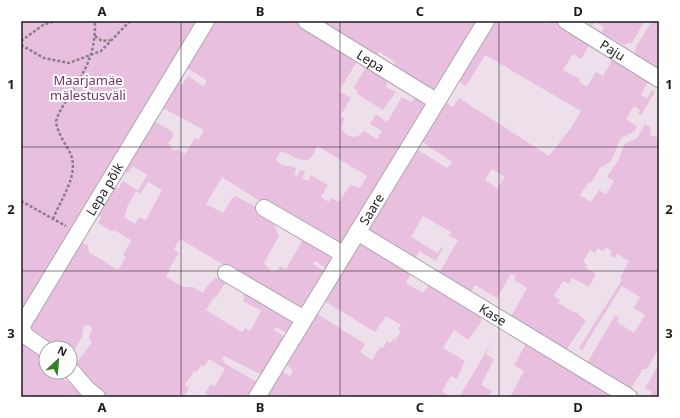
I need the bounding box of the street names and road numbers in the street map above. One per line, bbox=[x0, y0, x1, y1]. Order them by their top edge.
street label: Paju bbox=[597, 35, 629, 65]
street label: Lepa bbox=[353, 45, 388, 76]
street label: Lepa põik bbox=[81, 159, 127, 219]
street label: Saare bbox=[355, 190, 388, 228]
street label: Kase bbox=[476, 299, 510, 330]

